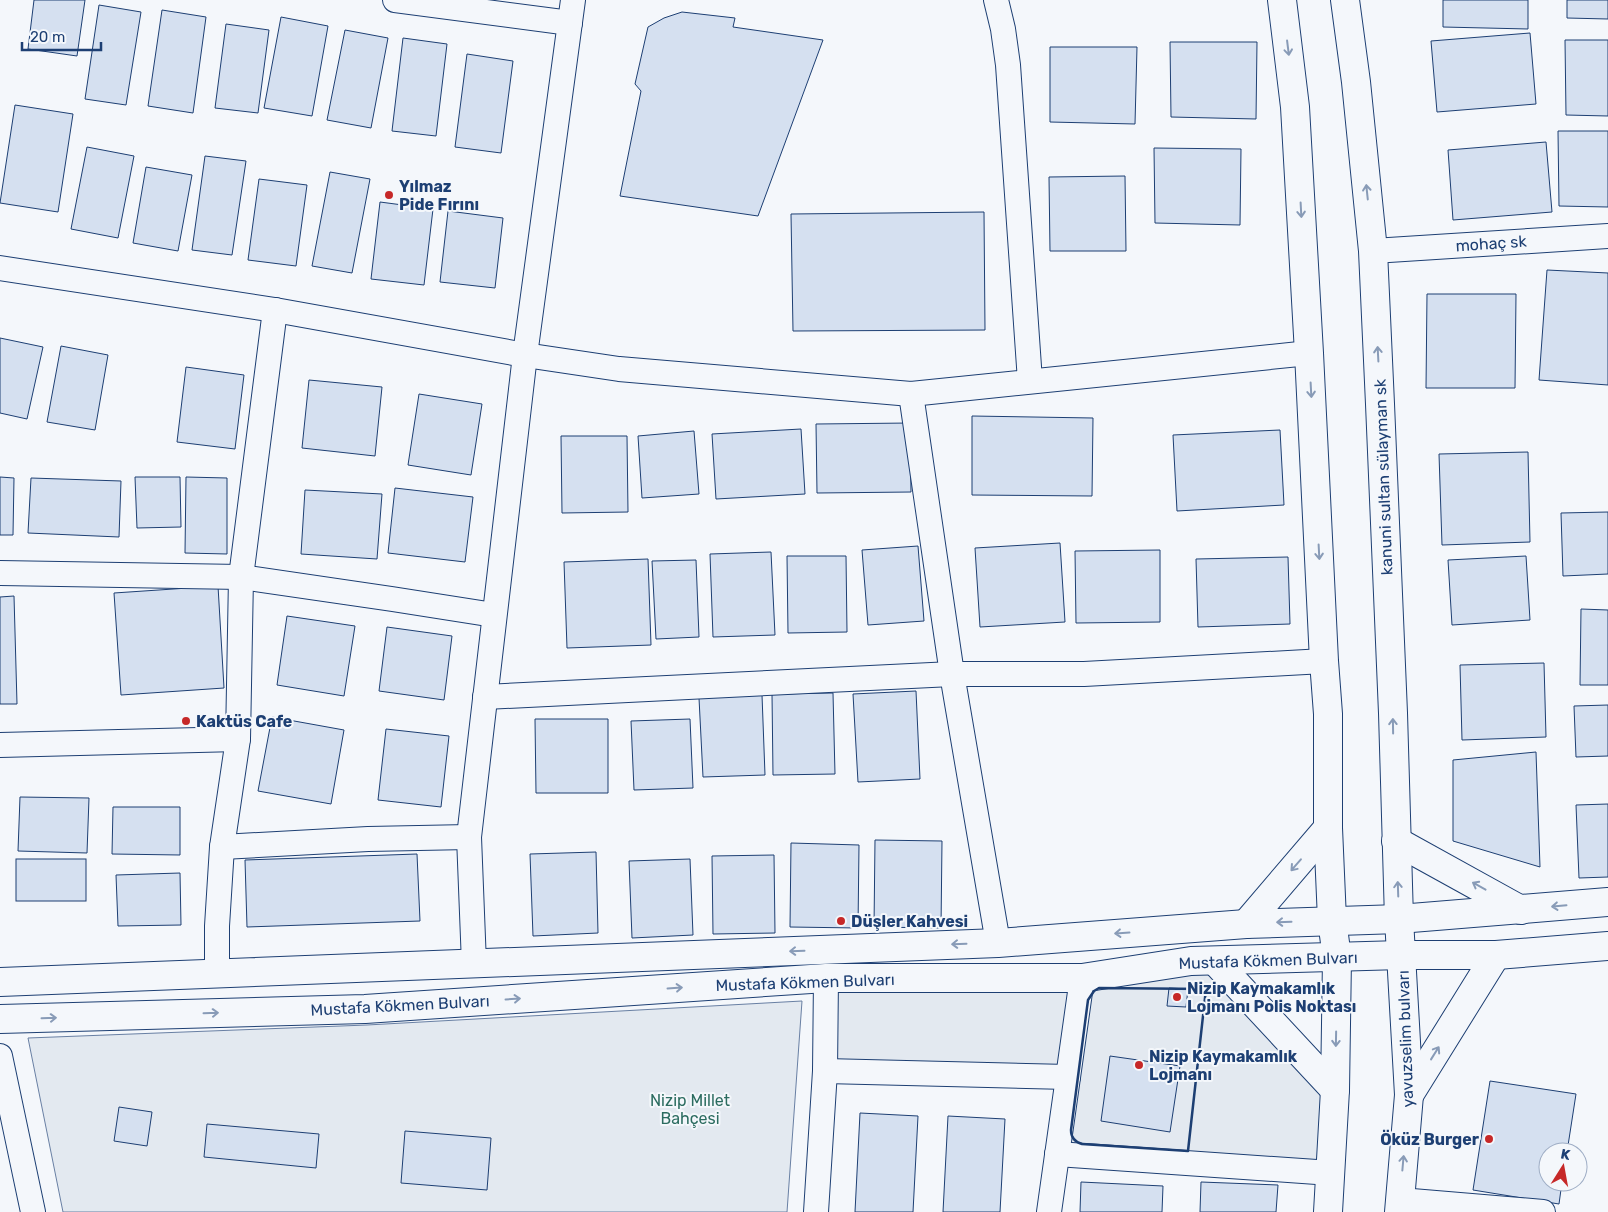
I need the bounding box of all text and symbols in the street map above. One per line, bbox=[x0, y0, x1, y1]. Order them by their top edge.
scale bar bbox=[22, 20, 101, 52]
text: 20 m bbox=[30, 28, 65, 46]
one-way arrow bbox=[1283, 40, 1293, 56]
place label: Yılmaz Pide Fırını bbox=[399, 177, 479, 214]
one-way arrow bbox=[1362, 184, 1372, 200]
marker: Yılmaz Pide Fırını bbox=[383, 189, 395, 201]
one-way arrow bbox=[1296, 202, 1305, 218]
street label: mohaç sk bbox=[1455, 231, 1528, 255]
one-way arrow bbox=[1373, 346, 1383, 362]
street label: kanuni sultan sülayman sk bbox=[1371, 378, 1396, 575]
one-way arrow bbox=[1306, 382, 1316, 398]
one-way arrow bbox=[1314, 544, 1323, 560]
place label: Kaktüs Cafe bbox=[196, 712, 292, 731]
marker: Kaktüs Cafe bbox=[180, 715, 192, 727]
one-way arrow bbox=[1389, 718, 1398, 734]
one-way arrow bbox=[1291, 858, 1302, 871]
one-way arrow bbox=[1393, 881, 1402, 897]
one-way arrow bbox=[1471, 881, 1486, 891]
one-way arrow bbox=[1552, 902, 1568, 911]
place label: Düşler Kahvesi bbox=[851, 912, 968, 931]
marker: Düşler Kahvesi bbox=[835, 915, 847, 927]
one-way arrow bbox=[1276, 918, 1292, 927]
one-way arrow bbox=[1114, 929, 1130, 938]
one-way arrow bbox=[952, 940, 968, 949]
one-way arrow bbox=[789, 946, 806, 956]
street label: Mustafa Kökmen Bulvarı bbox=[1178, 948, 1358, 973]
street label: Mustafa Kökmen Bulvarı bbox=[715, 970, 895, 995]
street label: yavuzselim bulvarı bbox=[1394, 970, 1417, 1108]
place label: Nizip Kaymakamlık Lojmanı Polis Noktası bbox=[1187, 979, 1356, 1016]
one-way arrow bbox=[667, 983, 683, 993]
street label: Mustafa Kökmen Bulvarı bbox=[310, 991, 490, 1020]
marker: Nizip Kaymakamlık Lojmanı Polis Noktası bbox=[1171, 991, 1183, 1003]
one-way arrow bbox=[505, 994, 521, 1003]
one-way arrow bbox=[202, 1008, 219, 1018]
one-way arrow bbox=[40, 1013, 56, 1022]
one-way arrow bbox=[1331, 1030, 1341, 1047]
place label: Nizip Kaymakamlık Lojmanı bbox=[1149, 1047, 1298, 1084]
one-way arrow bbox=[1430, 1047, 1440, 1061]
marker: Nizip Kaymakamlık Lojmanı bbox=[1133, 1059, 1145, 1071]
park label: Nizip Millet Bahçesi bbox=[650, 1091, 730, 1128]
place label: Öküz Burger bbox=[1380, 1129, 1480, 1149]
marker: Öküz Burger bbox=[1483, 1133, 1495, 1145]
north arrow bbox=[1538, 1142, 1588, 1192]
text: K bbox=[1559, 1145, 1572, 1164]
one-way arrow bbox=[1399, 1156, 1408, 1172]

